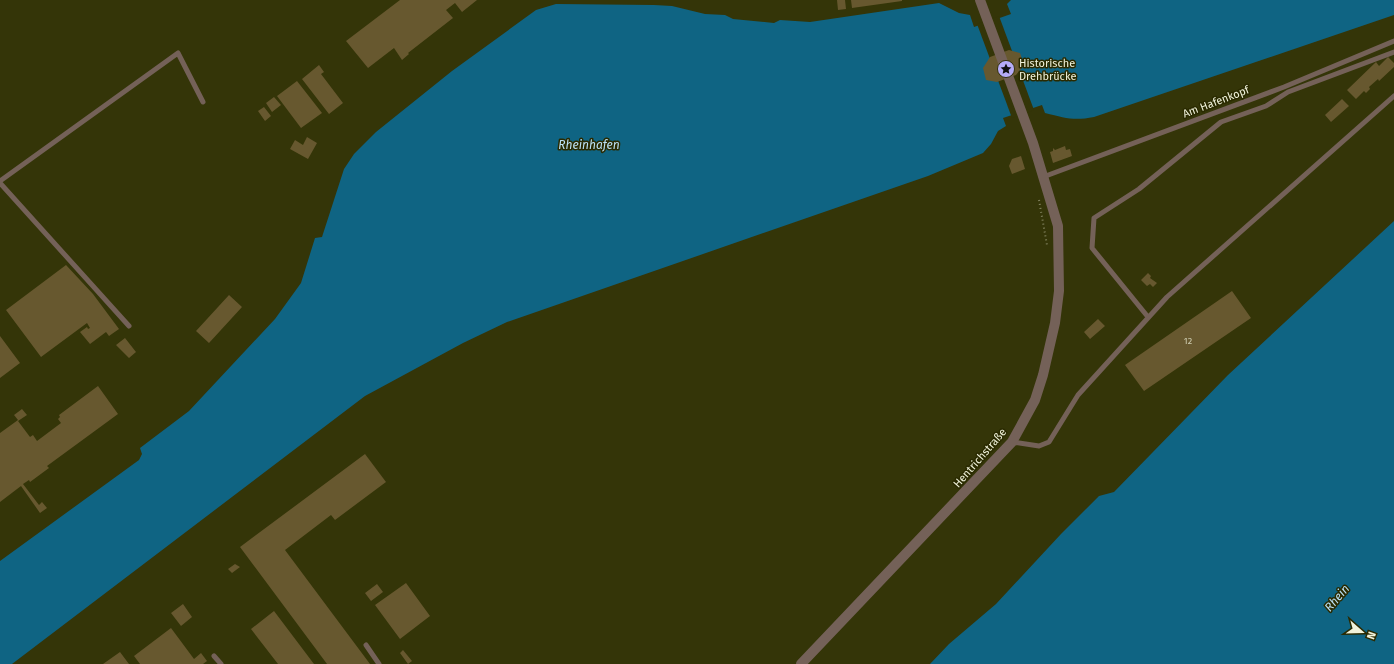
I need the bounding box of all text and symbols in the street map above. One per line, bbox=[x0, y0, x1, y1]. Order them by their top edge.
place label: Historische Drehbrücke bbox=[1019, 57, 1076, 83]
place icon: Historische Drehbrücke bbox=[996, 59, 1016, 79]
street label: Am Hafenkopf bbox=[1181, 83, 1252, 121]
water label: Rheinhafen bbox=[558, 138, 620, 152]
house number: 12 bbox=[1184, 336, 1192, 346]
street label: Hentrichstraße bbox=[951, 426, 1009, 490]
water label: Rhein bbox=[1322, 582, 1352, 614]
north arrow bbox=[1342, 612, 1382, 652]
text: N bbox=[1364, 630, 1378, 641]

